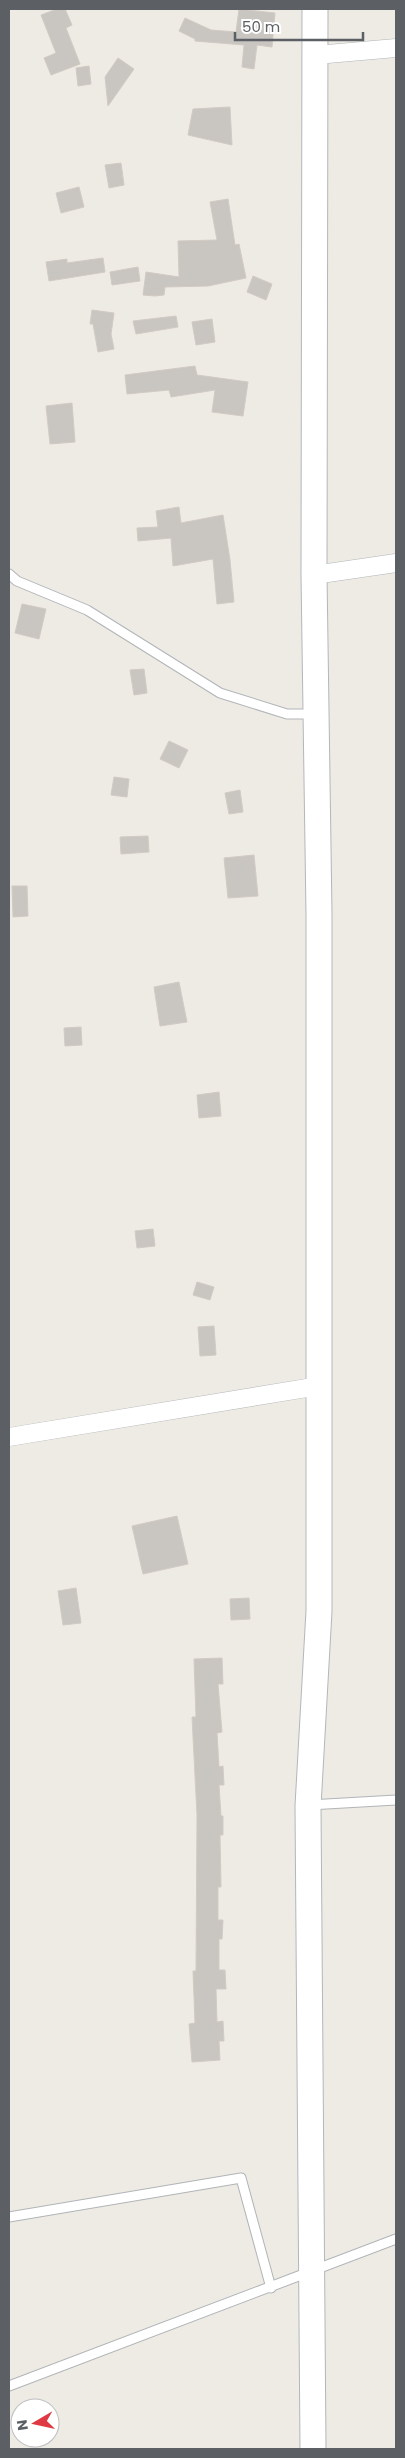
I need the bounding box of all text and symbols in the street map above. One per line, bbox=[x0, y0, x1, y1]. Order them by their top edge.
scale bar bbox=[235, 10, 362, 42]
text: 50 m bbox=[242, 16, 280, 37]
north arrow bbox=[10, 2398, 60, 2448]
text: N bbox=[11, 2418, 33, 2432]

